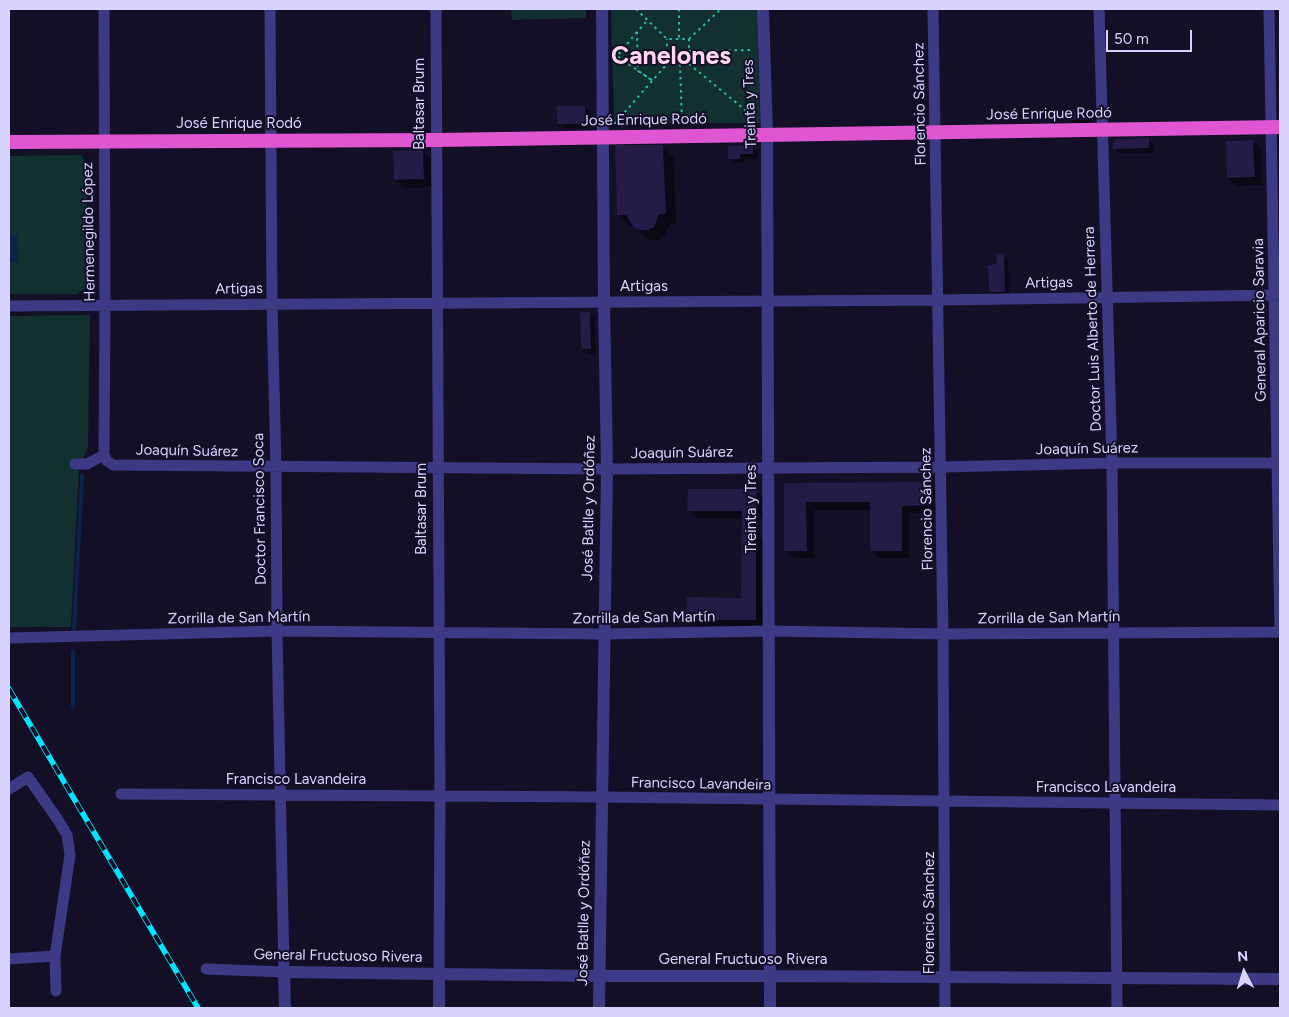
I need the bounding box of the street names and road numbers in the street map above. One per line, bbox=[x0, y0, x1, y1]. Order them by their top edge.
street label: Florencio Sánchez bbox=[910, 42, 930, 166]
street label: Baltasar Brum bbox=[411, 58, 429, 150]
street label: Treinta y Tres bbox=[739, 59, 761, 149]
street label: José Enrique Rodó bbox=[986, 104, 1112, 124]
street label: José Enrique Rodó bbox=[581, 110, 707, 130]
street label: José Enrique Rodó bbox=[176, 115, 302, 133]
street label: Hermenegildo López bbox=[79, 162, 99, 302]
street label: Doctor Luis Alberto de Herrera bbox=[1080, 226, 1106, 432]
street label: General Aparicio Saravia bbox=[1250, 238, 1270, 402]
street label: Artigas bbox=[1025, 274, 1073, 292]
street label: Artigas bbox=[620, 278, 668, 296]
street label: Artigas bbox=[215, 280, 263, 298]
street label: Doctor Francisco Soca bbox=[250, 433, 270, 585]
street label: José Batlle y Ordóñez bbox=[579, 435, 599, 581]
street label: Joaquín Suárez bbox=[1036, 439, 1138, 459]
street label: Joaquín Suárez bbox=[136, 441, 238, 461]
street label: Joaquín Suárez bbox=[631, 443, 733, 463]
street label: Florencio Sánchez bbox=[917, 447, 937, 571]
street label: Baltasar Brum bbox=[413, 463, 431, 555]
street label: Treinta y Tres bbox=[743, 464, 761, 554]
street label: Zorrilla de San Martín bbox=[168, 608, 310, 628]
street label: Zorrilla de San Martín bbox=[573, 608, 715, 628]
street label: Zorrilla de San Martín bbox=[978, 608, 1120, 628]
street label: Francisco Lavandeira bbox=[226, 771, 366, 789]
street label: Francisco Lavandeira bbox=[631, 774, 771, 794]
street label: Francisco Lavandeira bbox=[1036, 779, 1176, 797]
street label: José Batlle y Ordóñez bbox=[574, 840, 594, 986]
street label: Florencio Sánchez bbox=[921, 851, 939, 975]
street label: General Fructuoso Rivera bbox=[253, 946, 423, 966]
street label: General Fructuoso Rivera bbox=[659, 951, 827, 969]

